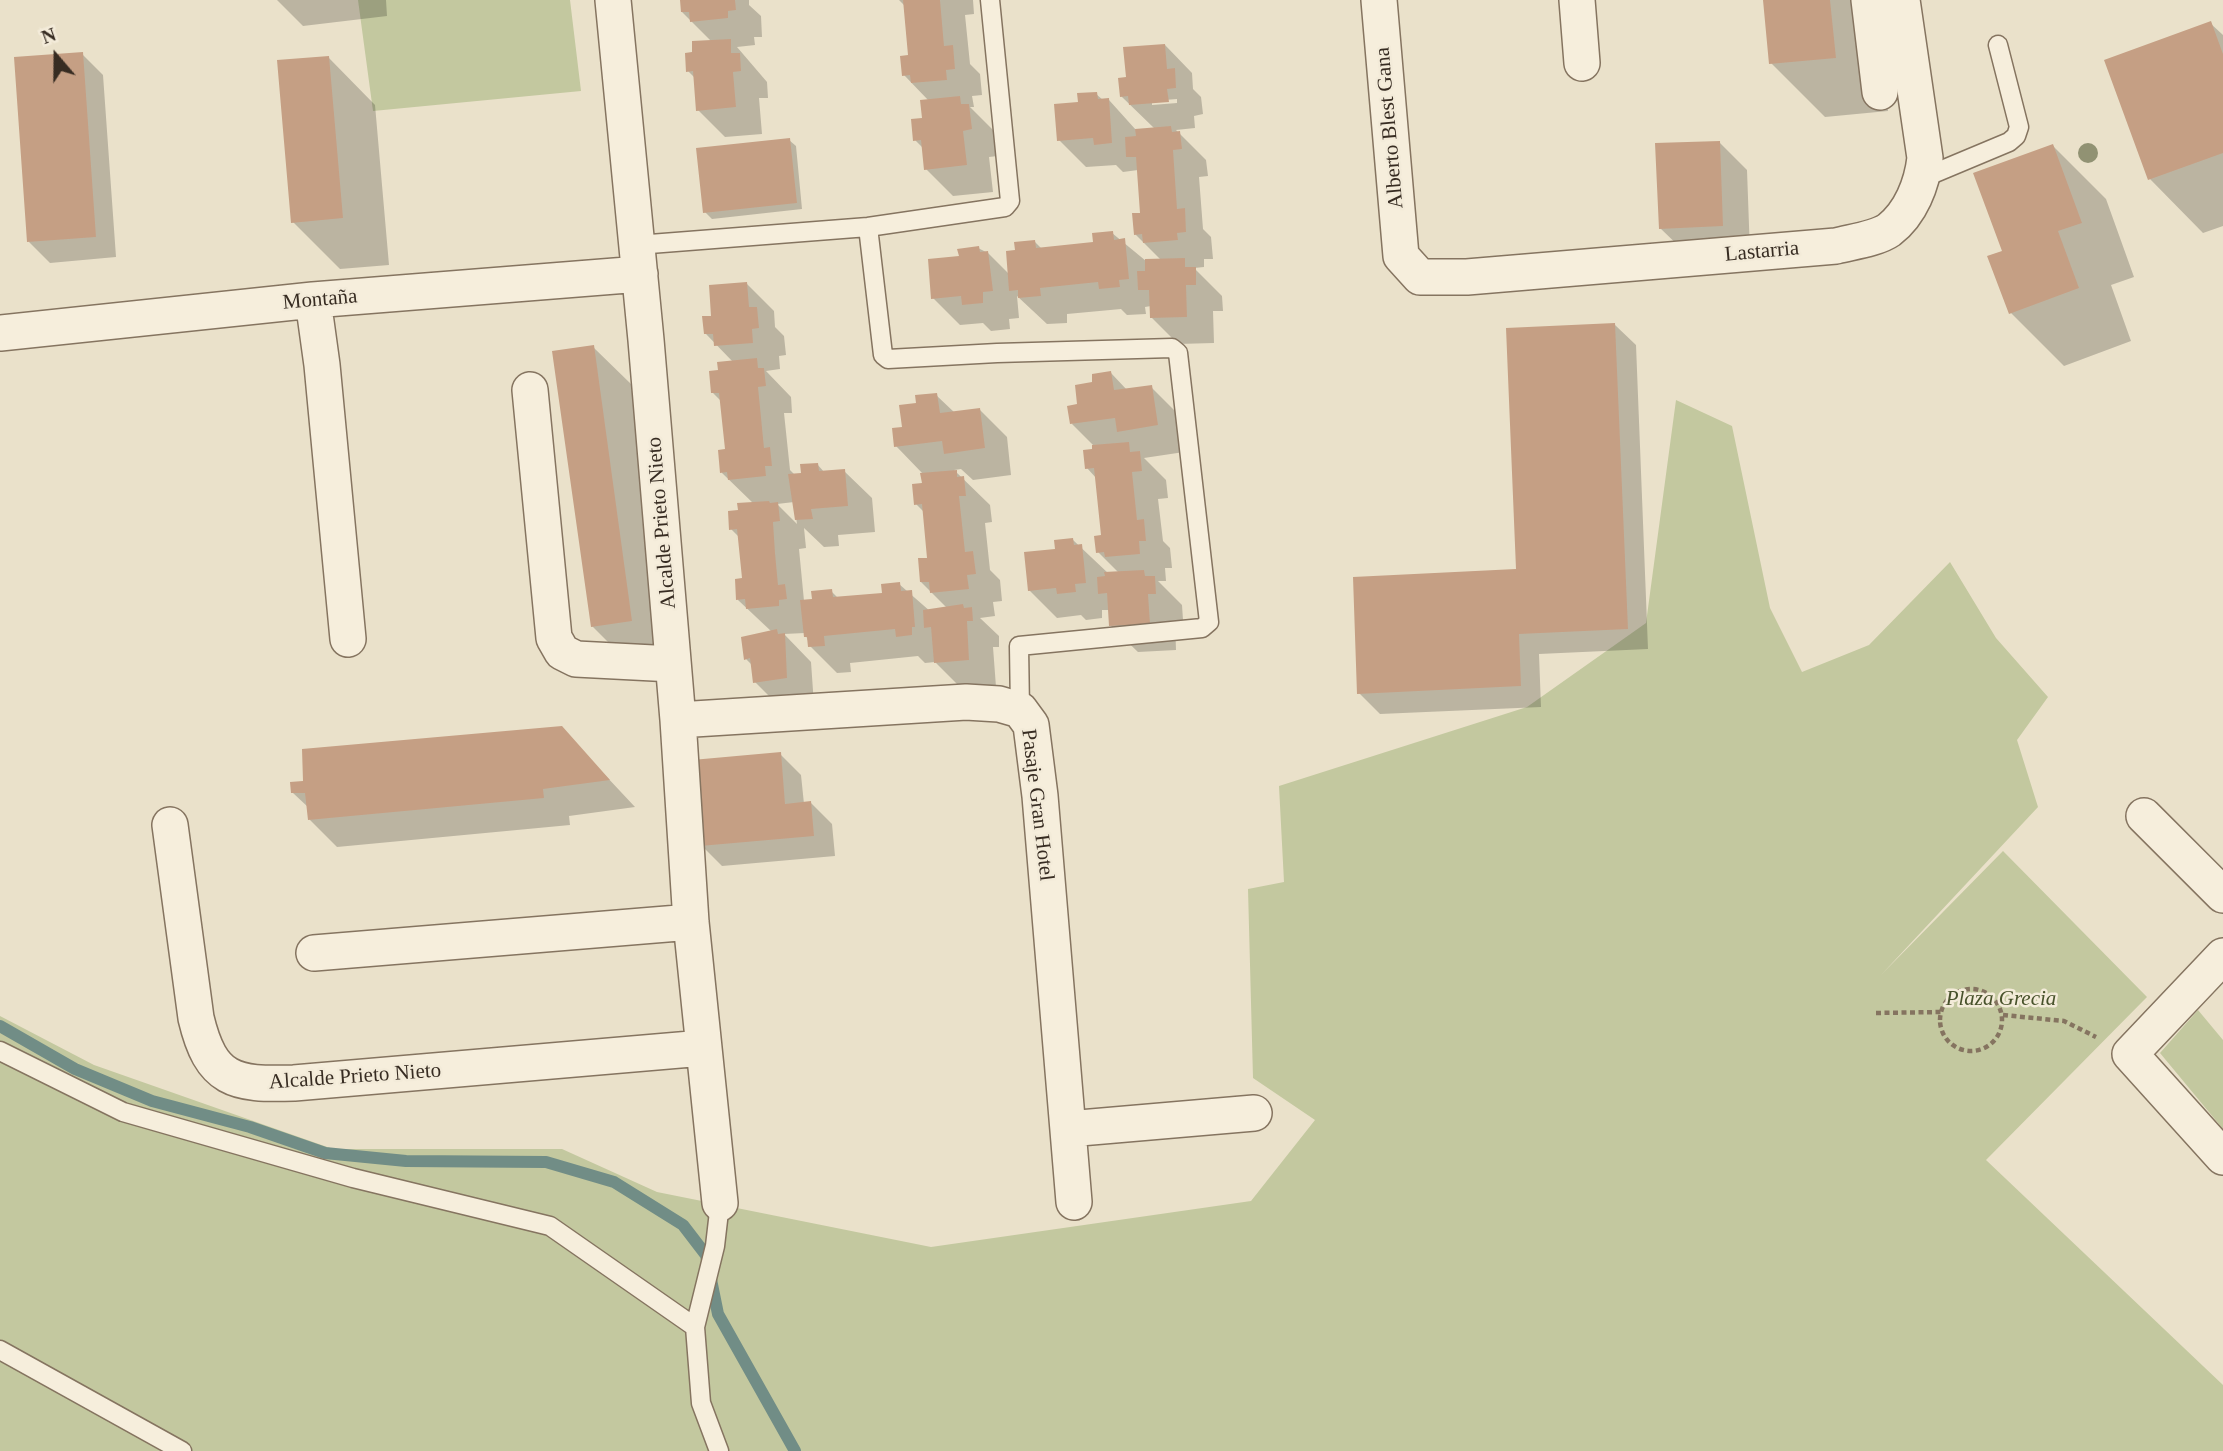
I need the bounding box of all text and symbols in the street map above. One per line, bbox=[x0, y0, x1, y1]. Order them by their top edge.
north arrow bbox=[21, 21, 91, 91]
text: N bbox=[39, 24, 59, 48]
street label: Alberto Blest Gana bbox=[1370, 46, 1410, 210]
street label: Lastarria bbox=[1724, 236, 1800, 268]
street label: Montaña bbox=[282, 284, 358, 316]
street label: Alcalde Prieto Nieto bbox=[642, 436, 682, 610]
street label: Pasaje Gran Hotel bbox=[1015, 728, 1059, 882]
park label: Plaza Grecia bbox=[1946, 986, 2056, 1012]
street label: Alcalde Prieto Nieto bbox=[268, 1058, 442, 1096]

